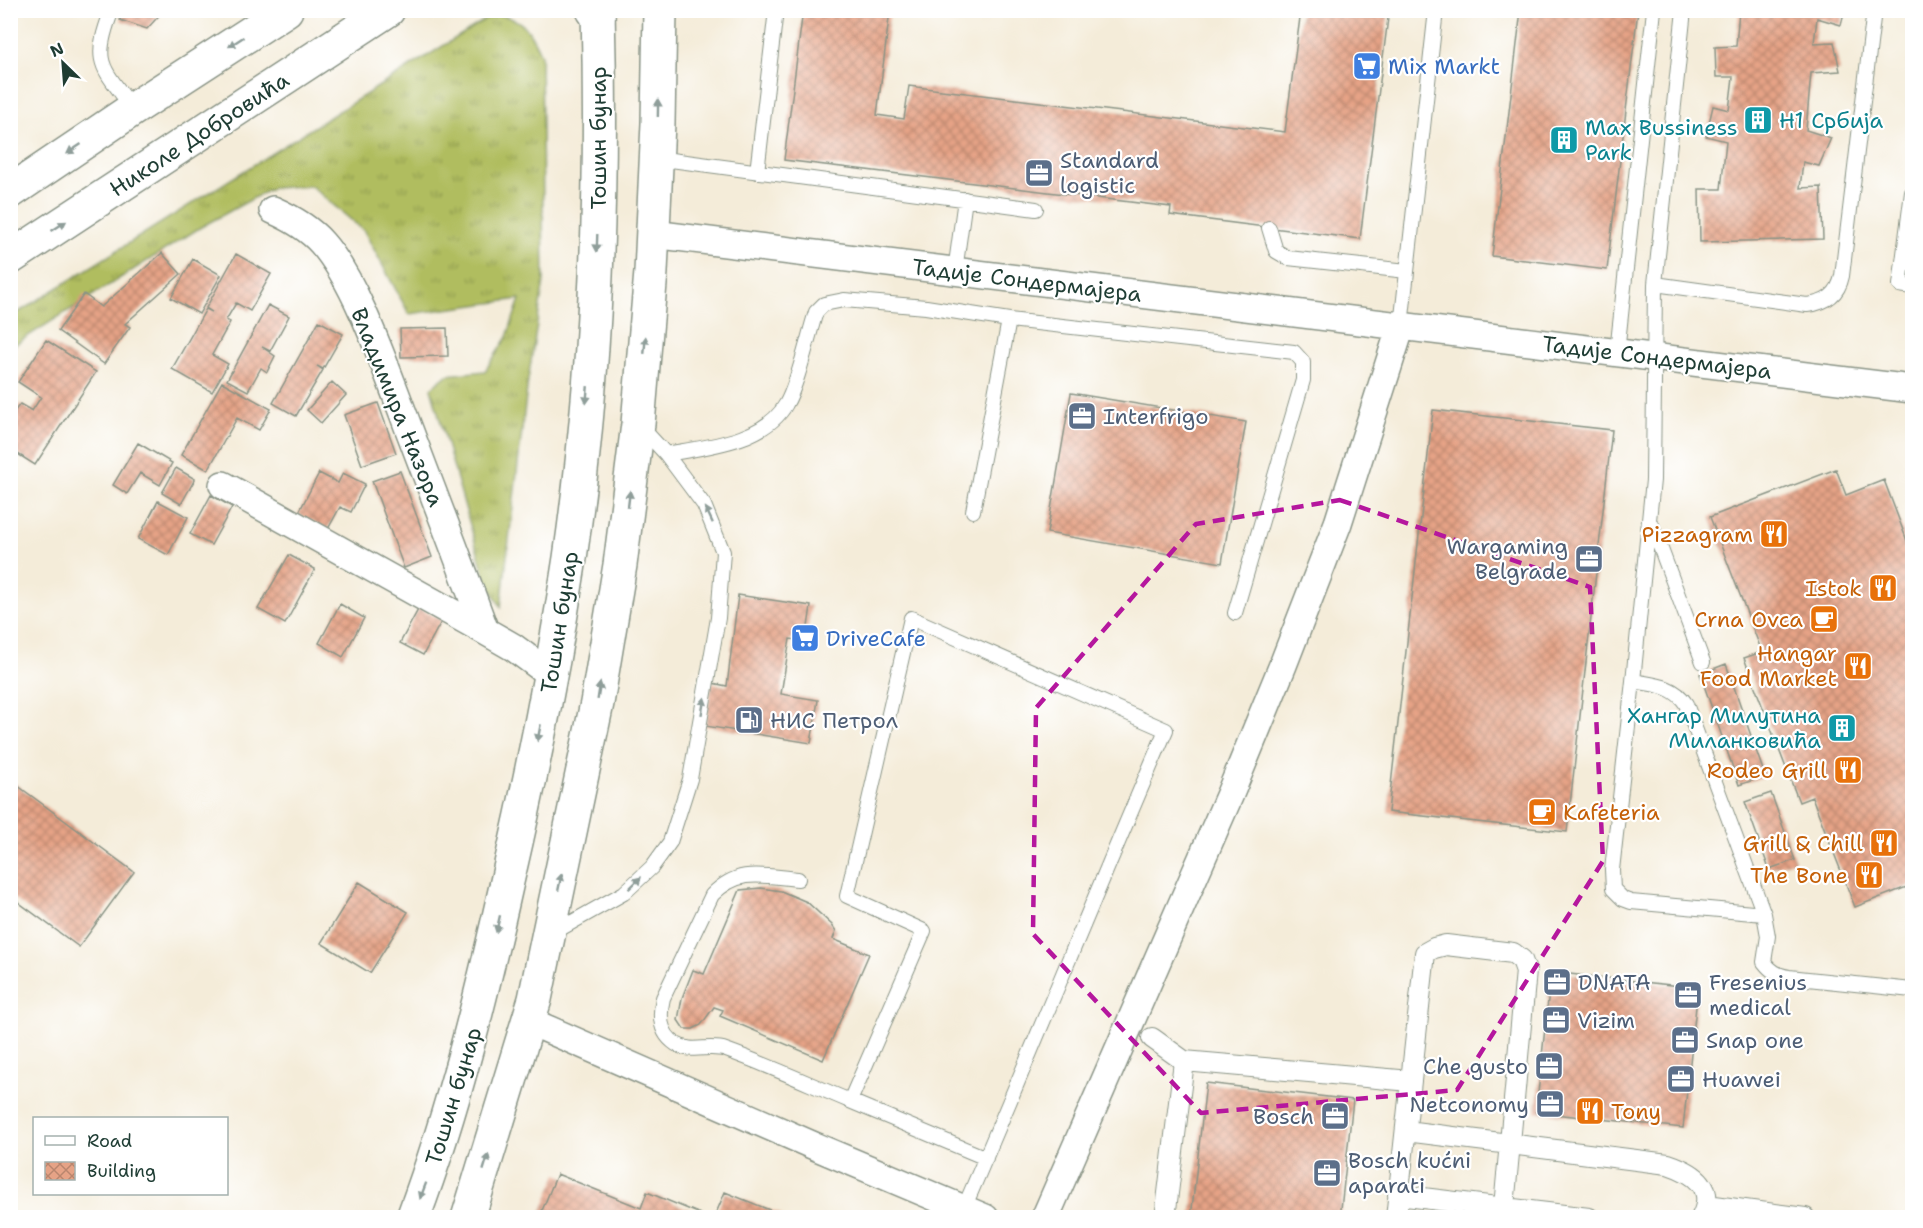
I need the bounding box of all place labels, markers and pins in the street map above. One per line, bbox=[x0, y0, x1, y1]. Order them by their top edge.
supermarket icon: Mix Markt bbox=[1351, 50, 1383, 82]
place label: Mix Markt bbox=[1388, 52, 1500, 81]
building icon: Н1 Србија bbox=[1742, 104, 1774, 136]
place label: Н1 Србија bbox=[1779, 106, 1883, 135]
place label: Max Bussiness Park bbox=[1585, 113, 1738, 167]
building icon: Max Bussiness Park bbox=[1548, 124, 1580, 156]
place label: Standard logistic bbox=[1060, 146, 1159, 200]
office icon: Standard logistic bbox=[1023, 157, 1055, 189]
office icon: Interfrigo bbox=[1066, 400, 1098, 432]
place label: Interfrigo bbox=[1103, 402, 1209, 431]
restaurant icon: Pizzagram bbox=[1758, 518, 1790, 550]
place label: Pizzagram bbox=[1641, 520, 1753, 549]
place label: Wargaming Belgrade bbox=[1446, 532, 1568, 586]
office icon: Wargaming Belgrade bbox=[1573, 543, 1605, 575]
restaurant icon: Istok bbox=[1867, 572, 1899, 604]
place label: Istok bbox=[1805, 574, 1862, 603]
cafe icon: Crna Ovca bbox=[1808, 603, 1840, 635]
place label: Crna Ovca bbox=[1694, 605, 1803, 634]
supermarket icon: DriveCafe bbox=[789, 622, 821, 654]
place label: DriveCafe bbox=[826, 624, 926, 653]
place label: Hangar Food Market bbox=[1700, 639, 1837, 693]
restaurant icon: Hangar Food Market bbox=[1842, 650, 1874, 682]
place label: Хангар Милутина Миланковића bbox=[1627, 701, 1821, 755]
fuel station icon: НИС Петрол bbox=[733, 704, 765, 736]
place label: НИС Петрол bbox=[770, 706, 898, 735]
building icon: Хангар Милутина Миланковића bbox=[1826, 712, 1858, 744]
restaurant icon: Rodeo Grill bbox=[1832, 754, 1864, 786]
place label: Rodeo Grill bbox=[1707, 756, 1827, 785]
cafe icon: Kafeteria bbox=[1526, 796, 1558, 828]
place label: Kafeteria bbox=[1563, 798, 1660, 827]
restaurant icon: Grill & Chill bbox=[1868, 827, 1900, 859]
place label: Grill & Chill bbox=[1743, 829, 1863, 858]
restaurant icon: The Bone bbox=[1853, 859, 1885, 891]
place label: The Bone bbox=[1750, 861, 1848, 890]
office icon: DNATA bbox=[1541, 966, 1573, 998]
place label: DNATA bbox=[1578, 968, 1651, 997]
place label: Fresenius medical bbox=[1709, 968, 1807, 1022]
office icon: Fresenius medical bbox=[1672, 979, 1704, 1011]
office icon: Vizim bbox=[1540, 1004, 1572, 1036]
place label: Vizim bbox=[1577, 1006, 1635, 1035]
office icon: Snap one bbox=[1669, 1024, 1701, 1056]
place label: Snap one bbox=[1706, 1026, 1804, 1055]
office icon: Che gusto bbox=[1533, 1050, 1565, 1082]
place label: Che gusto bbox=[1423, 1052, 1528, 1081]
office icon: Huawei bbox=[1665, 1063, 1697, 1095]
place label: Huawei bbox=[1702, 1065, 1781, 1094]
office icon: Netconomy bbox=[1534, 1088, 1566, 1120]
place label: Netconomy bbox=[1409, 1090, 1529, 1119]
restaurant icon: Tony bbox=[1574, 1095, 1606, 1127]
place label: Tony bbox=[1611, 1097, 1661, 1126]
office icon: Bosch bbox=[1319, 1100, 1351, 1132]
place label: Bosch bbox=[1253, 1102, 1314, 1131]
place label: Bosch kućni aparati bbox=[1348, 1146, 1471, 1200]
office icon: Bosch kućni aparati bbox=[1311, 1157, 1343, 1189]

